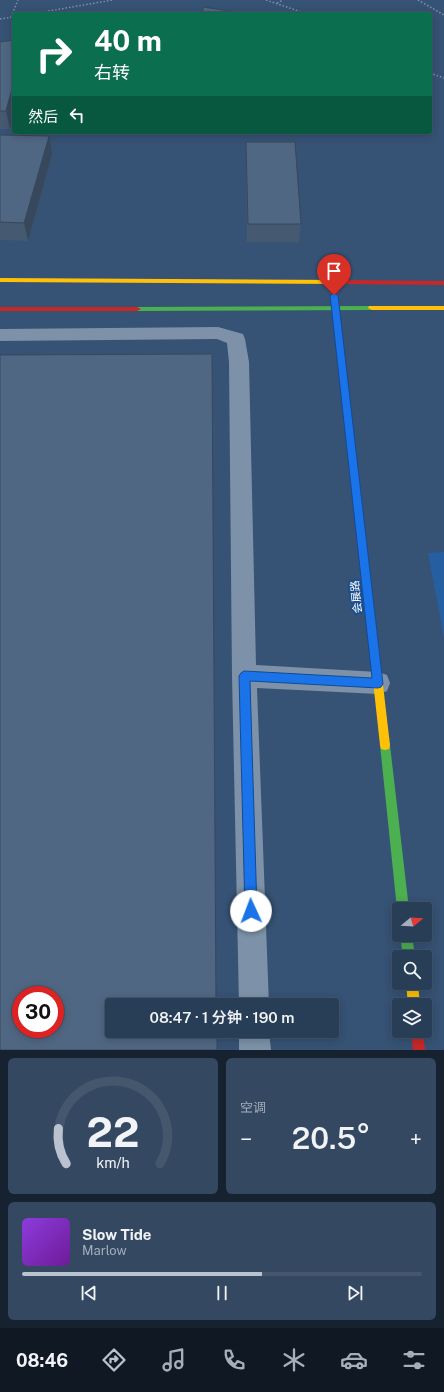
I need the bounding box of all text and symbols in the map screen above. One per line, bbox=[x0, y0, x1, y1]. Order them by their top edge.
text: 40 m bbox=[94, 24, 162, 57]
icon: right bbox=[28, 28, 80, 80]
text: 右转 bbox=[94, 62, 130, 83]
icon: left bbox=[66, 104, 88, 126]
text: 然后 bbox=[28, 108, 58, 125]
pin bbox=[317, 254, 351, 295]
icon: arrive bbox=[323, 260, 345, 282]
street label: 会展路 bbox=[348, 580, 364, 614]
position arrow bbox=[230, 890, 272, 932]
north arrow bbox=[392, 902, 432, 942]
map controls bbox=[392, 902, 432, 1038]
button: search bbox=[392, 950, 432, 990]
speed limit sign: 30 bbox=[12, 986, 64, 1038]
button: layers bbox=[392, 998, 432, 1038]
text: 08:47 · 1 分钟 · 190 m bbox=[150, 1009, 294, 1026]
text: 空调 bbox=[240, 1100, 266, 1115]
text: 22 bbox=[87, 1107, 139, 1156]
text: 20.5° bbox=[292, 1120, 370, 1156]
text: − bbox=[240, 1126, 252, 1152]
text: + bbox=[410, 1126, 422, 1152]
text: km/h bbox=[96, 1154, 130, 1171]
text: Slow Tide bbox=[82, 1226, 151, 1243]
text: Marlow bbox=[82, 1243, 127, 1258]
icon: previous bbox=[78, 1282, 100, 1304]
icon: pause bbox=[211, 1282, 233, 1304]
icon: next bbox=[344, 1282, 366, 1304]
icon: directions bbox=[100, 1346, 128, 1374]
icon: music bbox=[160, 1346, 188, 1374]
icon: phone bbox=[220, 1346, 248, 1374]
icon: climate bbox=[280, 1346, 308, 1374]
icon: car bbox=[340, 1346, 368, 1374]
icon: filters bbox=[400, 1346, 428, 1374]
text: 08:46 bbox=[16, 1350, 68, 1371]

